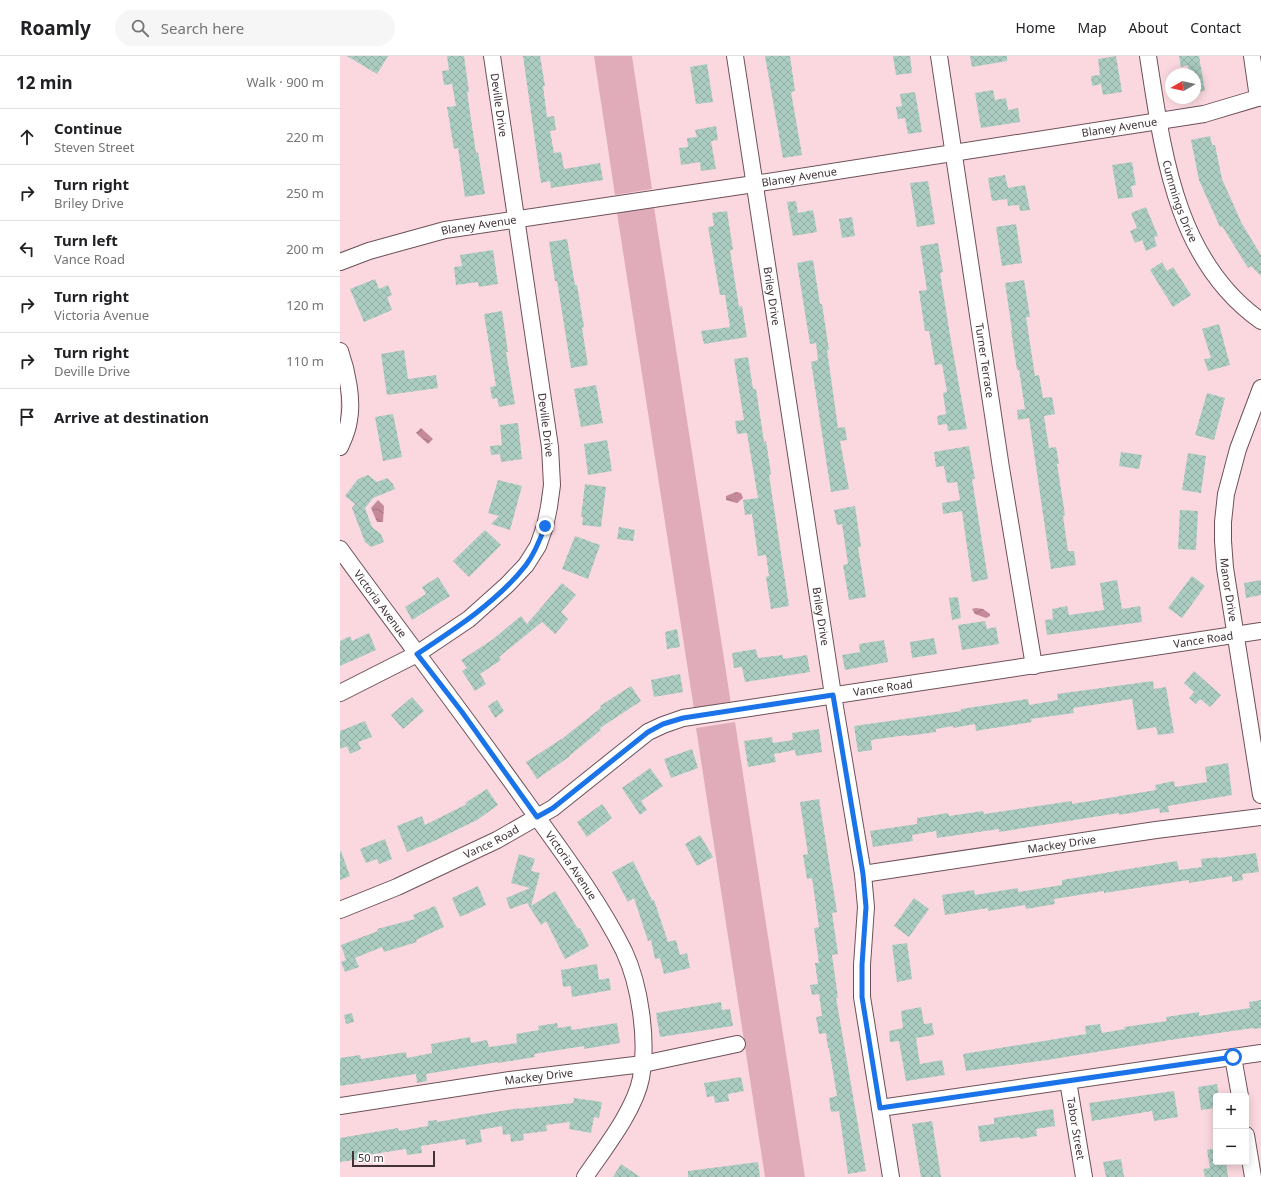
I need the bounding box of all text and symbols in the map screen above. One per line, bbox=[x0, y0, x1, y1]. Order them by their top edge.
search box bbox=[115, 10, 395, 46]
text: Roamly bbox=[20, 15, 91, 41]
icon: search bbox=[129, 17, 151, 39]
text: Search here bbox=[161, 18, 244, 38]
text: Home bbox=[1016, 18, 1055, 37]
text: Map bbox=[1077, 18, 1107, 37]
text: About bbox=[1129, 18, 1168, 37]
text: Contact bbox=[1190, 18, 1241, 37]
north arrow bbox=[1165, 68, 1201, 104]
text: 12 min bbox=[16, 71, 73, 94]
street label: Deville Drive bbox=[488, 72, 511, 138]
text: Walk · 900 m bbox=[246, 73, 324, 91]
street label: Blaney Avenue bbox=[1080, 113, 1158, 140]
text: Continue bbox=[54, 118, 122, 138]
icon: ahead bbox=[16, 126, 38, 148]
text: 220 m bbox=[286, 128, 324, 146]
text: Steven Street bbox=[54, 138, 135, 156]
street label: Cummings Drive bbox=[1160, 158, 1201, 245]
street label: Blaney Avenue bbox=[760, 163, 838, 190]
text: Turn right bbox=[54, 174, 129, 194]
icon: right bbox=[16, 182, 38, 204]
text: 250 m bbox=[286, 184, 324, 202]
text: Briley Drive bbox=[54, 194, 124, 212]
street label: Blaney Avenue bbox=[439, 211, 517, 238]
text: Turn left bbox=[54, 230, 118, 250]
icon: left bbox=[16, 238, 38, 260]
text: 200 m bbox=[286, 240, 324, 258]
text: Vance Road bbox=[54, 250, 125, 268]
street label: Briley Drive bbox=[760, 266, 784, 326]
text: Turn right bbox=[54, 286, 129, 306]
icon: right bbox=[16, 294, 38, 316]
text: 120 m bbox=[286, 296, 324, 314]
text: Victoria Avenue bbox=[54, 306, 149, 324]
street label: Turner Terrace bbox=[972, 322, 998, 399]
text: Turn right bbox=[54, 342, 129, 362]
icon: right bbox=[16, 350, 38, 372]
text: 110 m bbox=[286, 352, 324, 370]
text: Deville Drive bbox=[54, 362, 130, 380]
street label: Deville Drive bbox=[535, 392, 558, 458]
icon: arrive bbox=[16, 406, 38, 428]
text: Arrive at destination bbox=[54, 407, 209, 427]
route end bbox=[536, 517, 554, 535]
street label: Manor Drive bbox=[1217, 557, 1241, 623]
street label: Victoria Avenue bbox=[351, 567, 411, 640]
street label: Briley Drive bbox=[810, 586, 833, 647]
street label: Vance Road bbox=[1172, 627, 1234, 651]
street label: Vance Road bbox=[852, 676, 914, 699]
street label: Vance Road bbox=[461, 821, 521, 862]
street label: Victoria Avenue bbox=[542, 828, 601, 903]
street label: Mackey Drive bbox=[1026, 831, 1097, 856]
route start bbox=[1224, 1048, 1242, 1066]
street label: Mackey Drive bbox=[503, 1064, 574, 1088]
map controls bbox=[1213, 1093, 1249, 1165]
button: + bbox=[1213, 1093, 1249, 1129]
street label: Tabor Street bbox=[1064, 1096, 1089, 1161]
button: − bbox=[1213, 1129, 1249, 1165]
scale bar bbox=[352, 1149, 435, 1168]
text: 50 m bbox=[358, 1150, 384, 1165]

